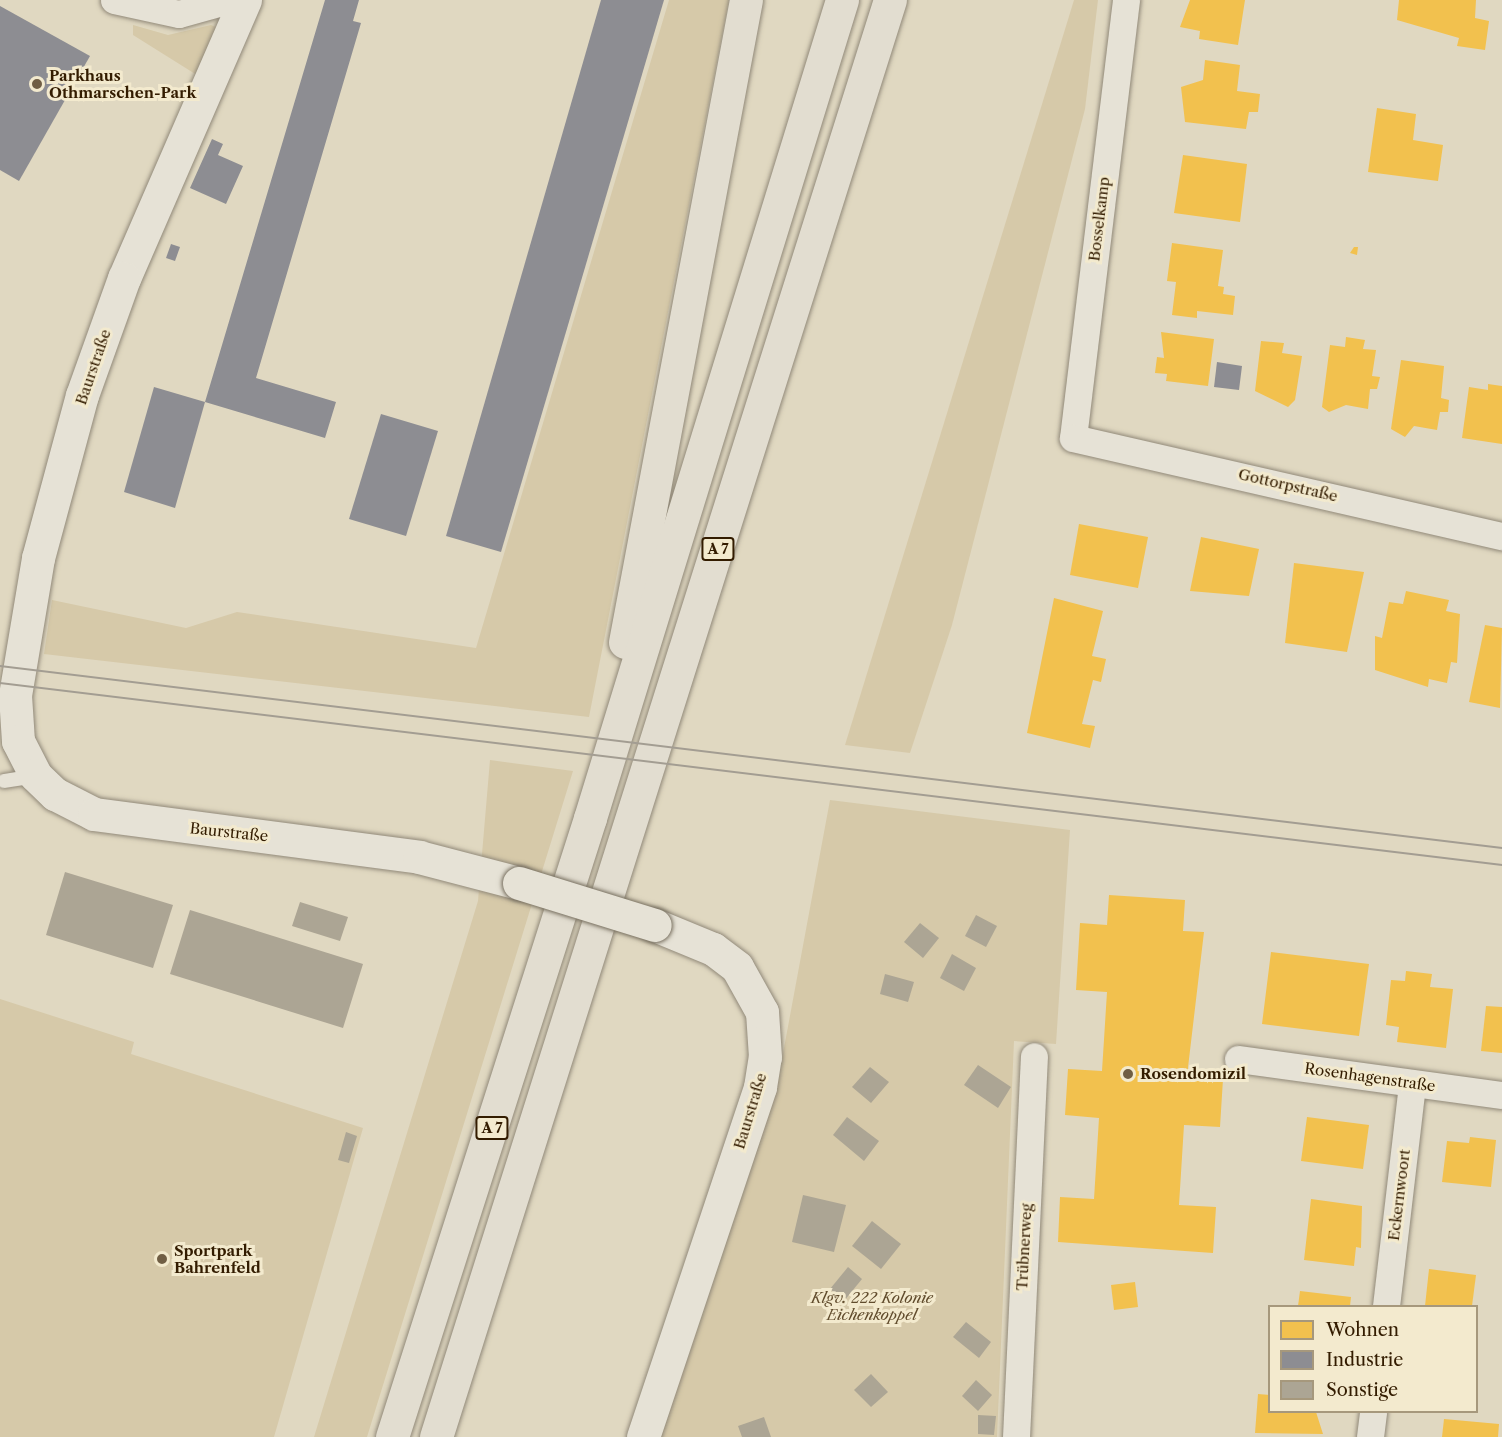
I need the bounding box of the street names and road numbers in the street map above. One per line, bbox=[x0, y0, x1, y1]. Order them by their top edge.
street label: Bosselkamp bbox=[1085, 176, 1113, 262]
street label: Baurstraße bbox=[72, 327, 114, 407]
street label: Gottorpstraße bbox=[1237, 465, 1339, 505]
road number: A 7 bbox=[700, 538, 736, 560]
street label: Baurstraße bbox=[189, 819, 269, 845]
street label: Rosenhagenstraße bbox=[1303, 1059, 1437, 1095]
street label: Baurstraße bbox=[730, 1071, 770, 1151]
road number: A 7 bbox=[474, 1117, 510, 1139]
street label: Eckernwoort bbox=[1384, 1148, 1414, 1242]
street label: Trübnerweg bbox=[1013, 1203, 1035, 1291]

